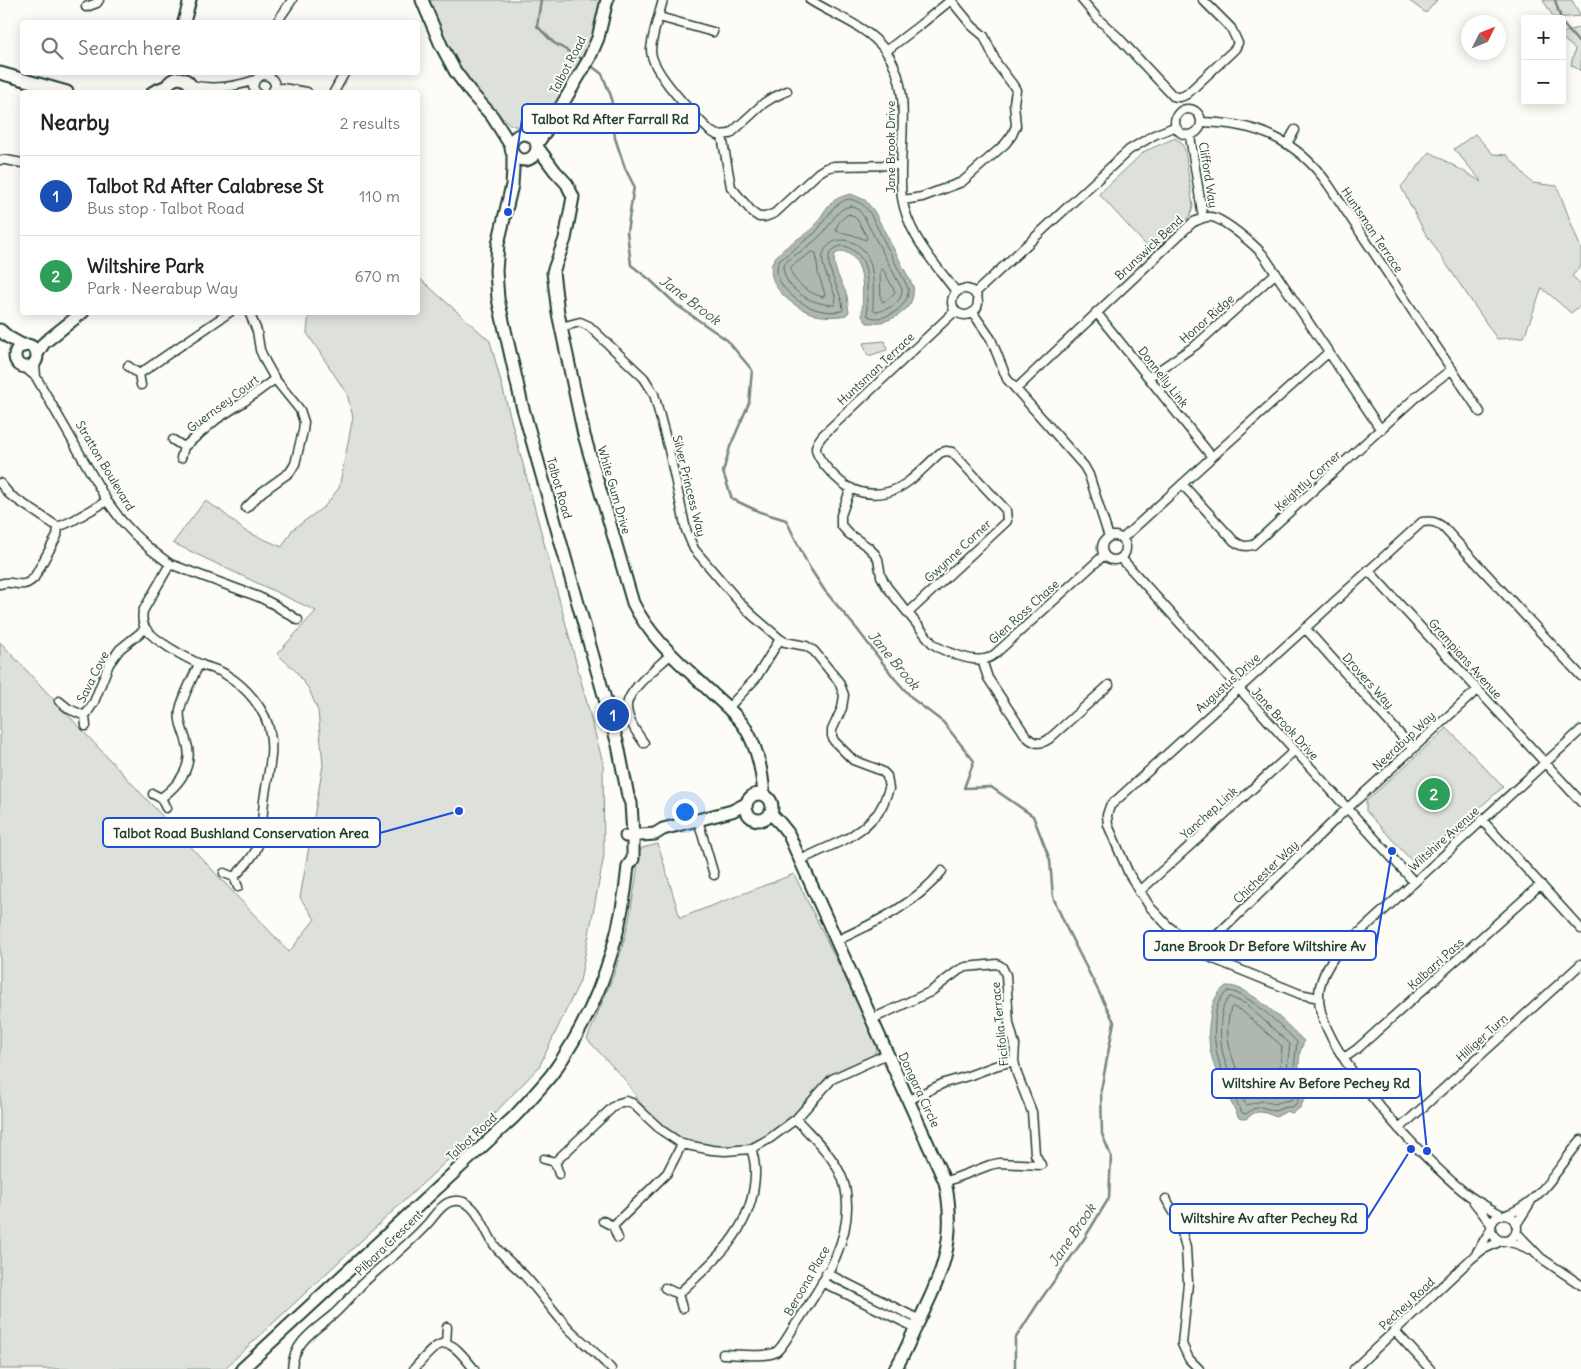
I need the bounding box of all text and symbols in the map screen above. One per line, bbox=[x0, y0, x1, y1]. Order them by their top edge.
north arrow bbox=[1461, 15, 1506, 60]
map controls bbox=[1521, 15, 1566, 105]
button: + bbox=[1521, 15, 1566, 60]
search box bbox=[20, 20, 420, 75]
street label: Talbot Road bbox=[546, 33, 589, 96]
icon: search bbox=[38, 34, 66, 62]
text: Search here bbox=[78, 36, 181, 60]
button: − bbox=[1521, 60, 1566, 105]
street label: Jane Brook Drive bbox=[883, 101, 898, 193]
callout: Talbot Rd After Farrall Rd bbox=[522, 104, 699, 133]
text: Nearby bbox=[40, 109, 110, 136]
text: Talbot Rd After Farrall Rd bbox=[531, 110, 689, 128]
text: 2 results bbox=[340, 113, 400, 133]
street label: Clifford Way bbox=[1196, 141, 1221, 209]
text: Talbot Rd After Calabrese St bbox=[87, 174, 324, 198]
street label: Huntsman Terrace bbox=[1338, 184, 1407, 275]
text: 1 bbox=[53, 186, 59, 206]
text: 110 m bbox=[359, 186, 400, 206]
text: Bus stop · Talbot Road bbox=[87, 198, 244, 218]
street label: Brunswick Bend bbox=[1111, 212, 1186, 283]
text: Wiltshire Park bbox=[87, 254, 204, 278]
text: 2 bbox=[52, 266, 60, 286]
text: 670 m bbox=[355, 266, 400, 286]
water label: Jane Brook bbox=[656, 271, 725, 329]
text: Park · Neerabup Way bbox=[87, 278, 238, 298]
street label: Honor Ridge bbox=[1176, 291, 1237, 346]
street label: Huntsman Terrace bbox=[834, 329, 917, 408]
street label: Donnelly Link bbox=[1135, 343, 1192, 410]
street label: Guernsey Court bbox=[184, 372, 262, 435]
street label: Stratton Boulevard bbox=[73, 418, 138, 513]
street label: Silver Princess Way bbox=[670, 434, 709, 538]
street label: White Gum Drive bbox=[595, 444, 634, 536]
street label: Keightly Corner bbox=[1271, 447, 1344, 514]
street label: Talbot Road bbox=[544, 455, 575, 520]
street label: Gwynne Corner bbox=[921, 516, 994, 585]
street label: Glen Ross Chase bbox=[985, 576, 1062, 647]
street label: Grampians Avenue bbox=[1425, 615, 1505, 702]
water label: Jane Brook bbox=[864, 627, 924, 694]
street label: Sava Cove bbox=[73, 649, 112, 705]
street label: Augustus Drive bbox=[1192, 650, 1263, 715]
street label: Drovers Way bbox=[1339, 650, 1397, 712]
street label: Jane Brook Drive bbox=[1249, 684, 1322, 763]
pin: 1 bbox=[597, 696, 629, 734]
street label: Neerabup Way bbox=[1369, 708, 1438, 773]
pin: 2 bbox=[1418, 775, 1450, 813]
street label: Yanchep Link bbox=[1177, 783, 1240, 842]
your location bbox=[672, 799, 698, 825]
street label: Wiltshire Avenue bbox=[1405, 803, 1482, 874]
callout: Talbot Road Bushland Conservation Area bbox=[103, 818, 380, 847]
text: Talbot Road Bushland Conservation Area bbox=[113, 824, 369, 842]
street label: Chichester Way bbox=[1230, 837, 1301, 906]
callout: Jane Brook Dr Before Wiltshire Av bbox=[1144, 931, 1376, 960]
street label: Kalbarri Pass bbox=[1404, 935, 1467, 993]
text: Jane Brook Dr Before Wiltshire Av bbox=[1154, 937, 1366, 955]
street label: Ficifolia Terrace bbox=[988, 981, 1011, 1067]
street label: Hilliger Turn bbox=[1453, 1010, 1511, 1065]
street label: Dongara Circle bbox=[896, 1050, 943, 1130]
callout: Wiltshire Av Before Pechey Rd bbox=[1212, 1069, 1420, 1098]
text: Wiltshire Av Before Pechey Rd bbox=[1222, 1074, 1411, 1092]
street label: Talbot Road bbox=[443, 1110, 500, 1164]
water label: Jane Brook bbox=[1044, 1200, 1100, 1270]
callout: Wiltshire Av after Pechey Rd bbox=[1170, 1204, 1367, 1233]
street label: Pilbara Crescent bbox=[352, 1207, 426, 1279]
text: Wiltshire Av after Pechey Rd bbox=[1181, 1209, 1358, 1227]
street label: Beroona Place bbox=[780, 1243, 833, 1318]
street label: Pechey Road bbox=[1376, 1274, 1438, 1333]

